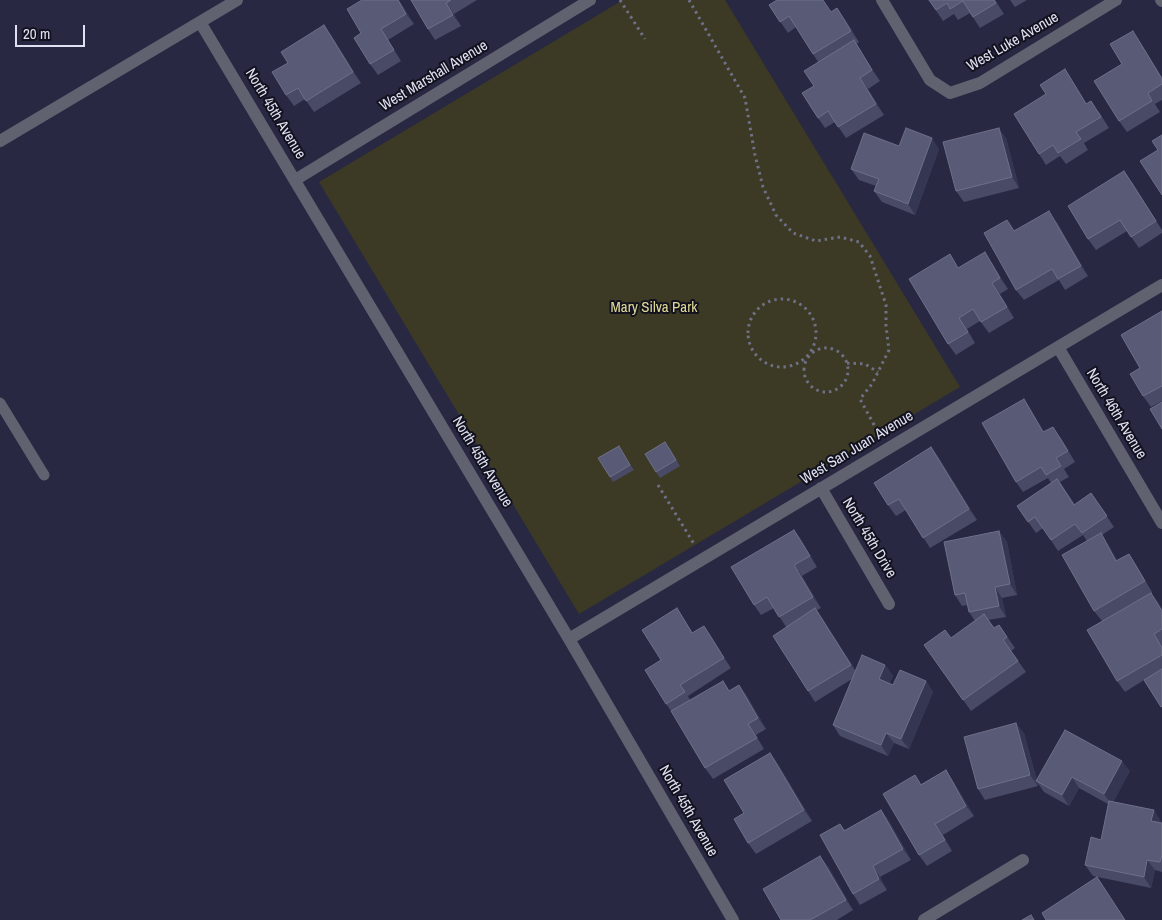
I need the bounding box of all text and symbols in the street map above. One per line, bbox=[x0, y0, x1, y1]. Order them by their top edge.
street label: West Luke Avenue bbox=[964, 8, 1062, 76]
scale bar bbox=[18, 15, 88, 47]
text: 20 m bbox=[23, 23, 50, 44]
street label: West Marshall Avenue bbox=[377, 37, 491, 115]
street label: North 45th Avenue bbox=[241, 65, 309, 163]
park label: Mary Silva Park bbox=[611, 299, 697, 317]
street label: North 46th Avenue bbox=[1082, 365, 1150, 463]
street label: West San Juan Avenue bbox=[797, 407, 917, 489]
street label: North 45th Avenue bbox=[448, 413, 516, 511]
street label: North 45th Drive bbox=[838, 495, 900, 581]
street label: North 45th Avenue bbox=[655, 762, 721, 860]

